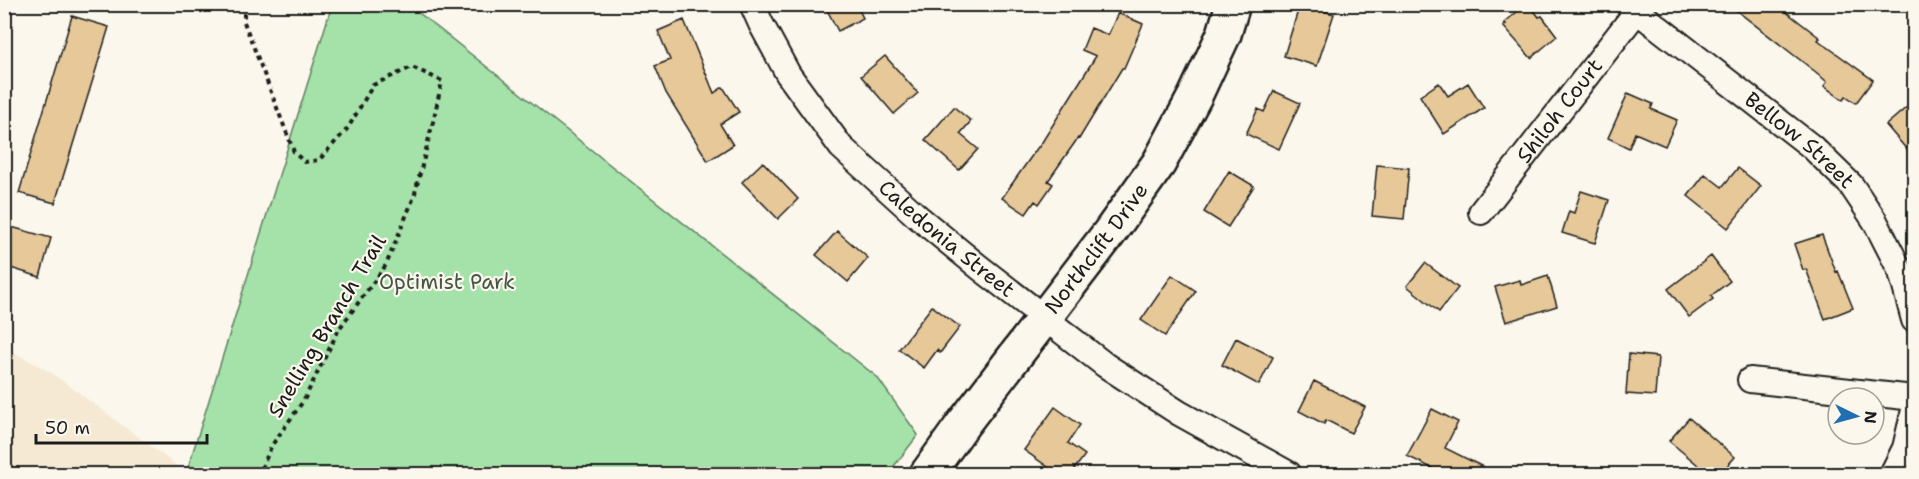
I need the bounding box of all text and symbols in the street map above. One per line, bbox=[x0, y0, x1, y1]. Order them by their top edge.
street label: Shiloh Court bbox=[1510, 53, 1609, 169]
street label: Bellow Street bbox=[1739, 86, 1860, 195]
street label: Caledonia Street bbox=[872, 174, 1021, 304]
street label: Northclift Drive bbox=[1038, 177, 1154, 320]
street label: Snelling Branch Trail bbox=[261, 229, 393, 423]
park label: Optimist Park bbox=[379, 268, 515, 296]
north arrow bbox=[1826, 386, 1886, 446]
scale bar bbox=[36, 407, 207, 445]
text: N bbox=[1859, 410, 1881, 424]
text: 50 m bbox=[45, 416, 90, 440]

